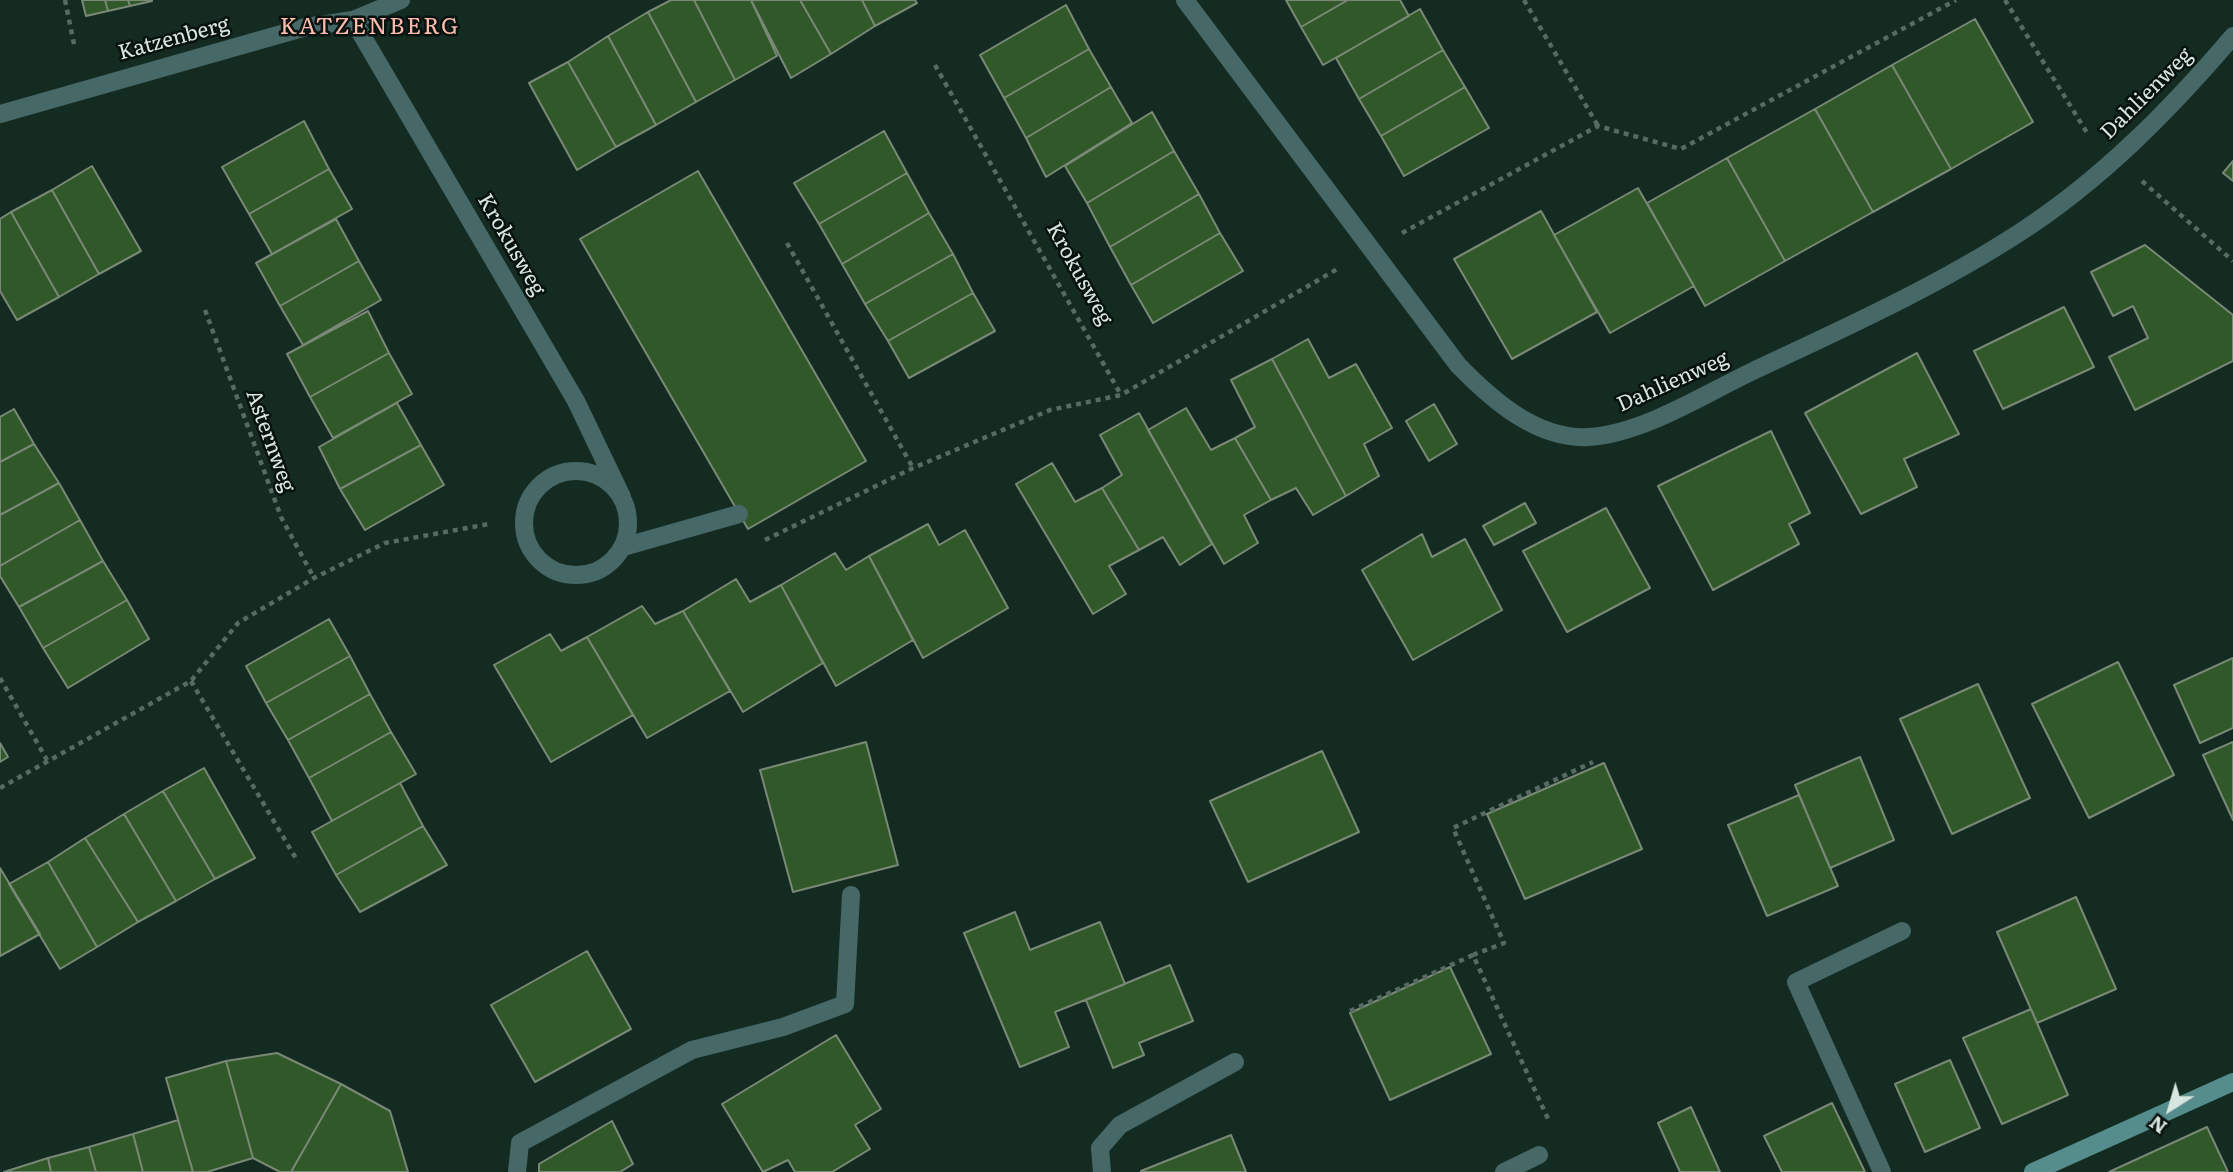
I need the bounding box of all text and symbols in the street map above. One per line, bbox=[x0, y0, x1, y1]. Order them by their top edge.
street label: Katzenberg bbox=[116, 12, 232, 66]
district label: KATZENBERG bbox=[281, 13, 459, 41]
street label: Dahlienweg bbox=[2096, 43, 2198, 145]
street label: Krokusweg bbox=[472, 190, 550, 300]
street label: Krokusweg bbox=[1041, 218, 1117, 330]
street label: Dahlienweg bbox=[1613, 346, 1733, 418]
street label: Asternweg bbox=[240, 386, 300, 496]
north arrow bbox=[2135, 1074, 2205, 1144]
text: N bbox=[2143, 1110, 2172, 1142]

